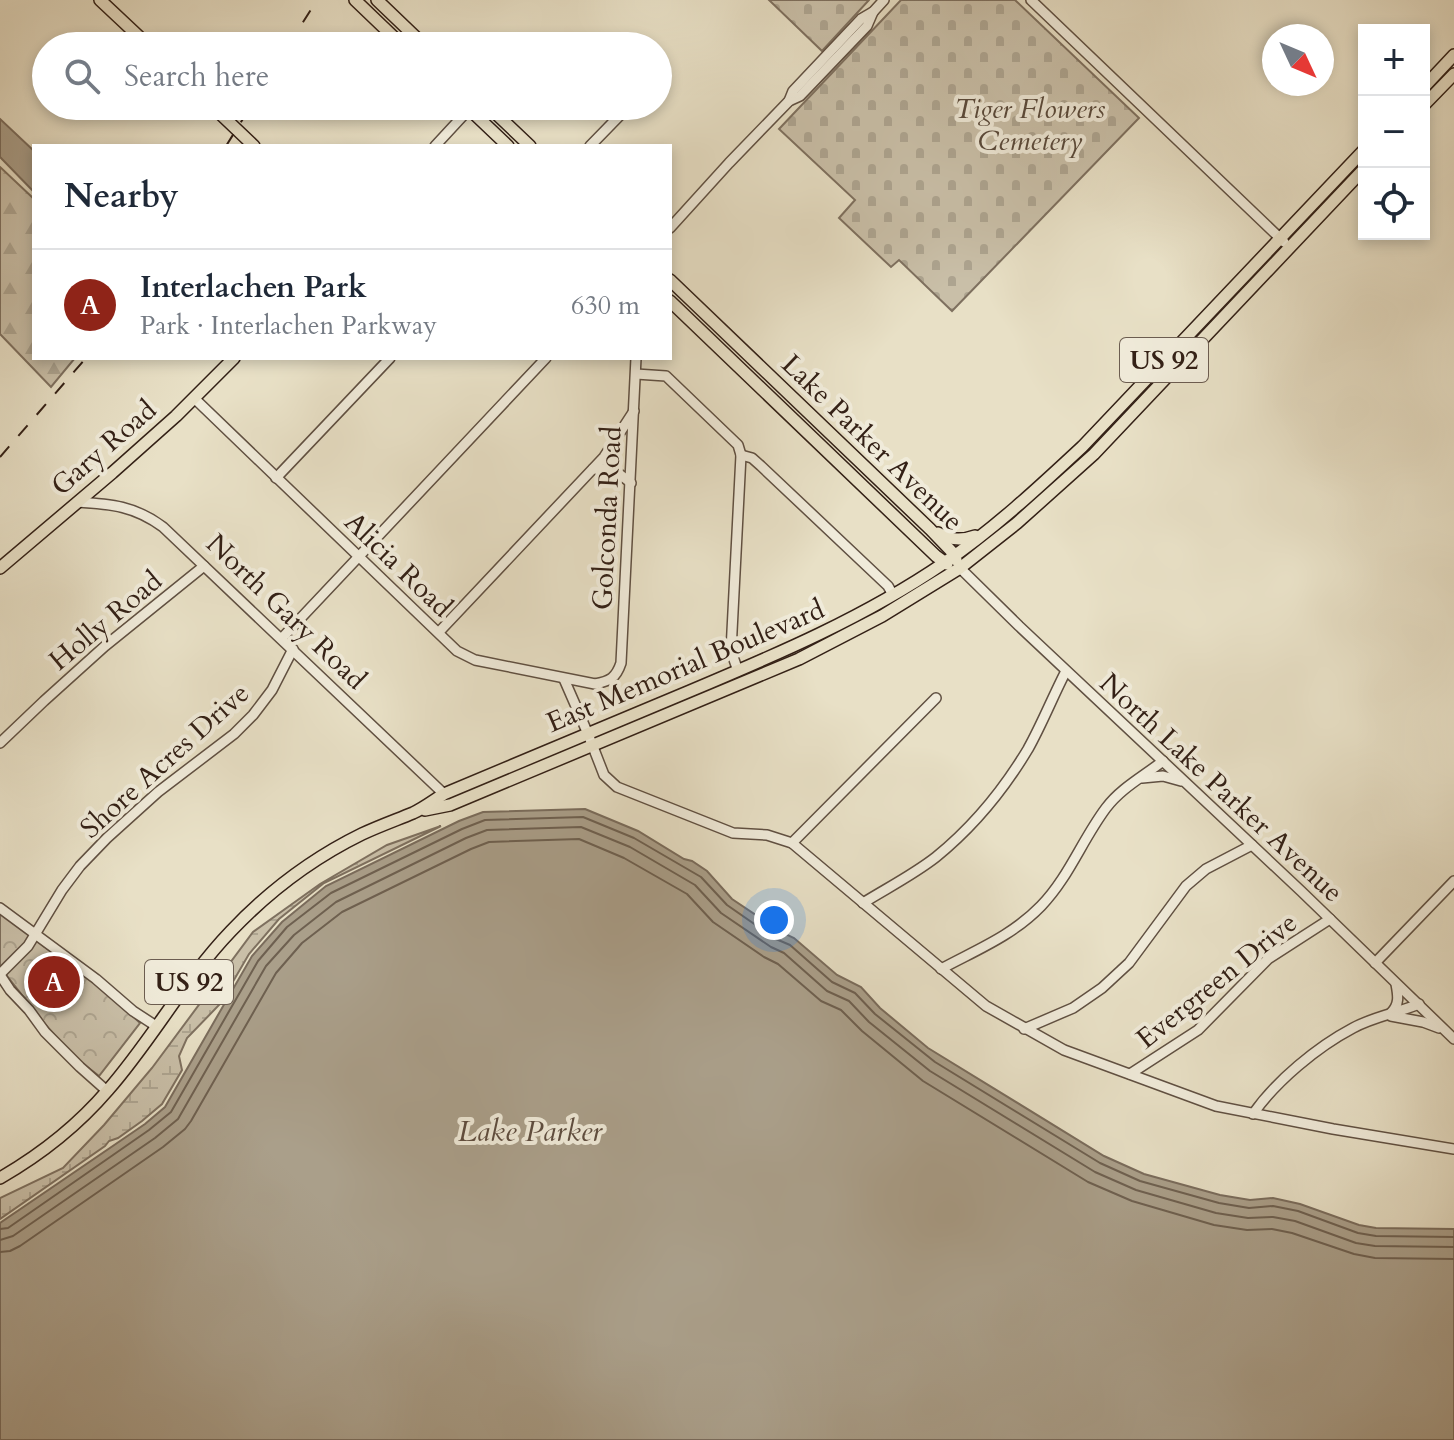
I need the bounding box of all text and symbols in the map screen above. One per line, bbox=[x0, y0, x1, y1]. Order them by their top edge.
north arrow bbox=[1262, 24, 1334, 96]
map controls bbox=[1358, 24, 1430, 240]
button: + bbox=[1358, 24, 1430, 96]
search box bbox=[32, 32, 672, 120]
icon: search bbox=[60, 54, 104, 98]
text: Search here bbox=[124, 56, 269, 97]
park label: Tiger Flowers Cemetery bbox=[955, 90, 1106, 160]
button: − bbox=[1358, 96, 1430, 168]
button: locate bbox=[1358, 168, 1430, 240]
text: Nearby bbox=[64, 173, 179, 219]
text: Interlachen Park bbox=[140, 267, 367, 308]
text: A bbox=[80, 288, 100, 323]
text: 630 m bbox=[571, 288, 640, 323]
text: Park · Interlachen Parkway bbox=[140, 308, 437, 343]
road number: US 92 bbox=[1120, 338, 1208, 382]
street label: Lake Parker Avenue bbox=[773, 346, 972, 540]
street label: Gary Road bbox=[43, 391, 165, 504]
street label: Golconda Road bbox=[583, 425, 631, 611]
street label: Alicia Road bbox=[336, 504, 461, 626]
street label: North Gary Road bbox=[198, 525, 375, 698]
street label: Holly Road bbox=[41, 562, 170, 679]
street label: East Memorial Boulevard bbox=[541, 590, 830, 742]
street label: North Lake Parker Avenue bbox=[1091, 665, 1351, 911]
street label: Shore Acres Drive bbox=[72, 675, 257, 847]
your location bbox=[754, 900, 794, 940]
street label: Evergreen Drive bbox=[1128, 904, 1305, 1057]
pin: A bbox=[28, 952, 80, 1012]
road number: US 92 bbox=[145, 960, 233, 1004]
water label: Lake Parker bbox=[458, 1111, 603, 1152]

